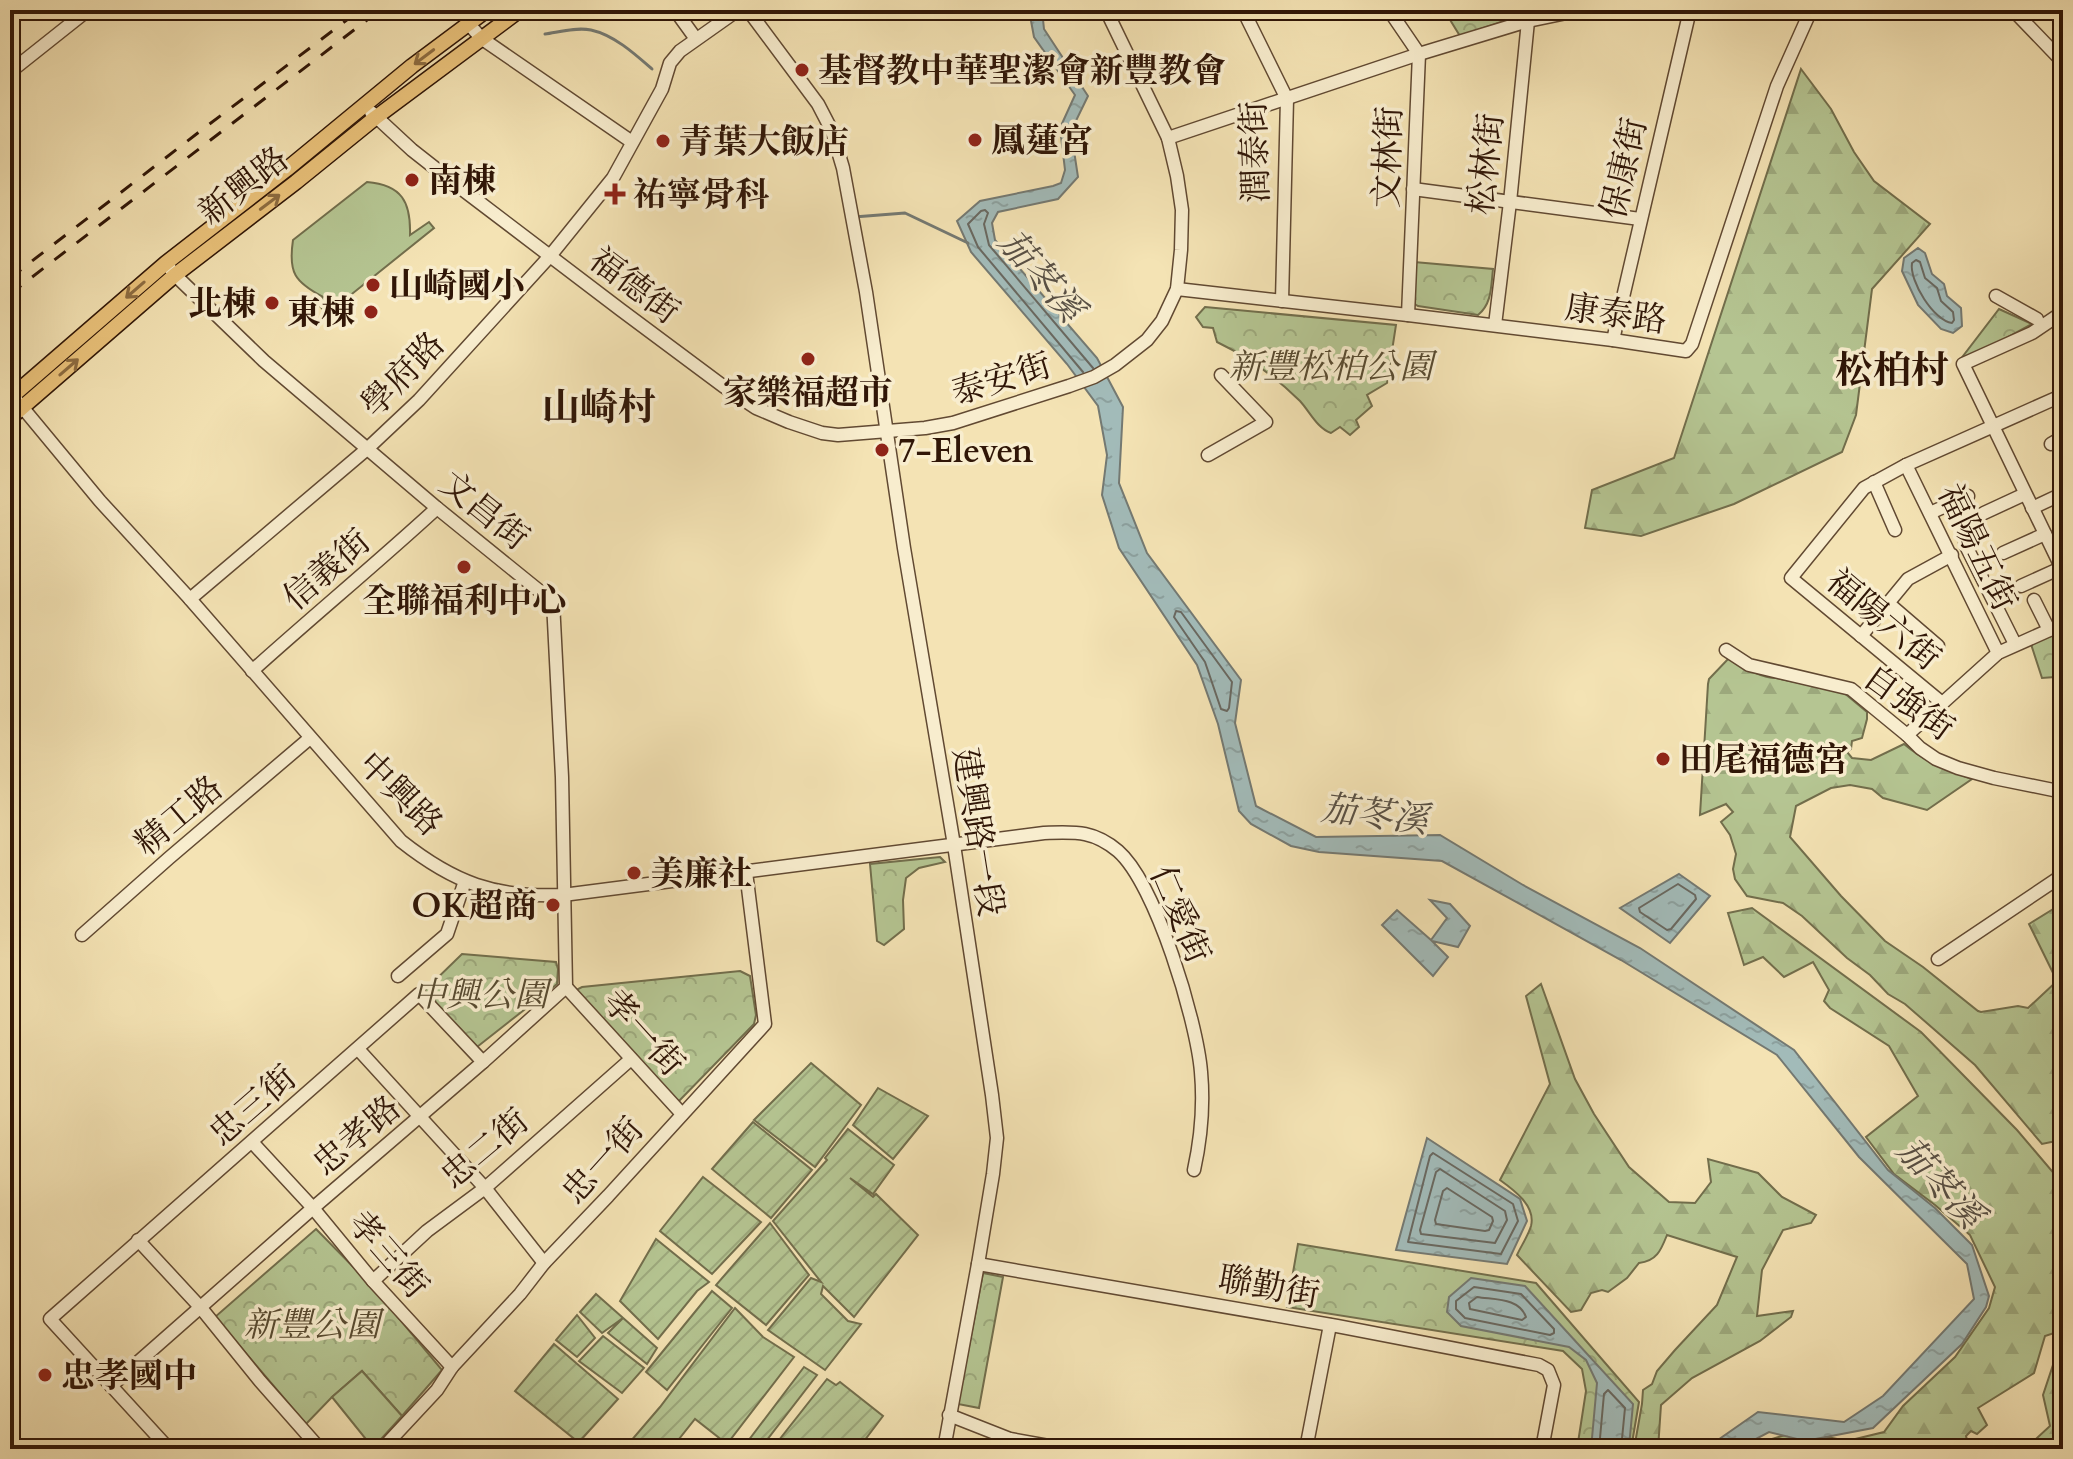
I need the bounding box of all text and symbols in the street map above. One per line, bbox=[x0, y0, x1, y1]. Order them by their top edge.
one-way arrow bbox=[414, 48, 435, 65]
place label: 基督教中華聖潔會新豐教會 bbox=[818, 48, 1226, 94]
marker: 基督教中華聖潔會新豐教會 bbox=[793, 61, 811, 79]
street label: 潤泰街 bbox=[1230, 100, 1280, 204]
street label: 文林街 bbox=[1363, 105, 1413, 209]
street label: 松林街 bbox=[1458, 111, 1514, 217]
street label: 保康街 bbox=[1590, 113, 1658, 223]
place label: 鳳蓮宮 bbox=[991, 118, 1093, 164]
place label: 青葉大飯店 bbox=[679, 119, 849, 165]
marker: 鳳蓮宮 bbox=[966, 131, 984, 149]
marker: 青葉大飯店 bbox=[654, 132, 672, 150]
street label: 新興路 bbox=[189, 136, 298, 235]
place label: 南棟 bbox=[428, 158, 496, 204]
marker: 南棟 bbox=[403, 171, 421, 189]
place label: 祐寧骨科 bbox=[633, 172, 769, 218]
marker: 祐寧骨科 bbox=[604, 183, 626, 205]
one-way arrow bbox=[259, 194, 280, 211]
water label: 茄苳溪 bbox=[987, 219, 1097, 336]
street label: 福德街 bbox=[580, 237, 689, 335]
place label: 山崎國小 bbox=[389, 263, 525, 309]
marker: 山崎國小 bbox=[364, 276, 382, 294]
one-way arrow bbox=[125, 281, 145, 299]
place label: 北棟 bbox=[188, 281, 256, 327]
street label: 康泰路 bbox=[1562, 284, 1670, 344]
place label: 東棟 bbox=[287, 290, 355, 336]
marker: 北棟 bbox=[263, 294, 281, 312]
marker: 東棟 bbox=[362, 303, 380, 321]
street label: 學府路 bbox=[351, 322, 455, 427]
street label: 泰安街 bbox=[946, 342, 1057, 416]
park label: 新豐松柏公園 bbox=[1229, 344, 1438, 390]
district label: 松柏村 bbox=[1835, 345, 1949, 397]
marker: 家樂福超市 bbox=[799, 350, 817, 368]
one-way arrow bbox=[59, 358, 79, 376]
place label: 家樂福超市 bbox=[723, 370, 893, 416]
district label: 山崎村 bbox=[542, 382, 656, 434]
place label: 7-Eleven bbox=[898, 428, 1033, 474]
marker: 7-Eleven bbox=[873, 441, 891, 459]
street label: 文昌街 bbox=[430, 461, 538, 561]
street label: 福陽五街 bbox=[1927, 476, 2028, 619]
street label: 信義街 bbox=[273, 519, 380, 621]
marker: 全聯福利中心 bbox=[455, 558, 473, 576]
street label: 福陽六街 bbox=[1816, 558, 1950, 681]
place label: 全聯福利中心 bbox=[362, 578, 566, 624]
street label: 自強街 bbox=[1854, 654, 1963, 751]
place label: 田尾福德宮 bbox=[1679, 737, 1849, 783]
street label: 中興路 bbox=[348, 741, 453, 846]
street label: 建興路一段 bbox=[942, 745, 1014, 920]
marker: 田尾福德宮 bbox=[1654, 750, 1672, 768]
street label: 精工路 bbox=[125, 765, 232, 866]
water label: 茄苳溪 bbox=[1318, 784, 1435, 846]
place label: 美廉社 bbox=[650, 851, 752, 897]
street label: 仁愛街 bbox=[1139, 858, 1221, 970]
marker: 美廉社 bbox=[625, 864, 643, 882]
place label: OK超商 bbox=[411, 883, 537, 929]
marker: OK超商 bbox=[544, 896, 562, 914]
park label: 中興公園 bbox=[412, 972, 553, 1018]
street label: 孝一街 bbox=[592, 979, 694, 1086]
street label: 忠三街 bbox=[199, 1055, 306, 1157]
street label: 忠孝路 bbox=[303, 1085, 410, 1186]
street label: 忠二街 bbox=[431, 1098, 538, 1199]
street label: 忠一街 bbox=[552, 1107, 654, 1214]
water label: 茄苳溪 bbox=[1885, 1127, 1997, 1242]
street label: 孝三街 bbox=[337, 1201, 439, 1308]
street label: 聯勤街 bbox=[1215, 1255, 1323, 1318]
park label: 新豐公園 bbox=[244, 1302, 385, 1348]
place label: 忠孝國中 bbox=[61, 1353, 197, 1399]
marker: 忠孝國中 bbox=[36, 1366, 54, 1384]

